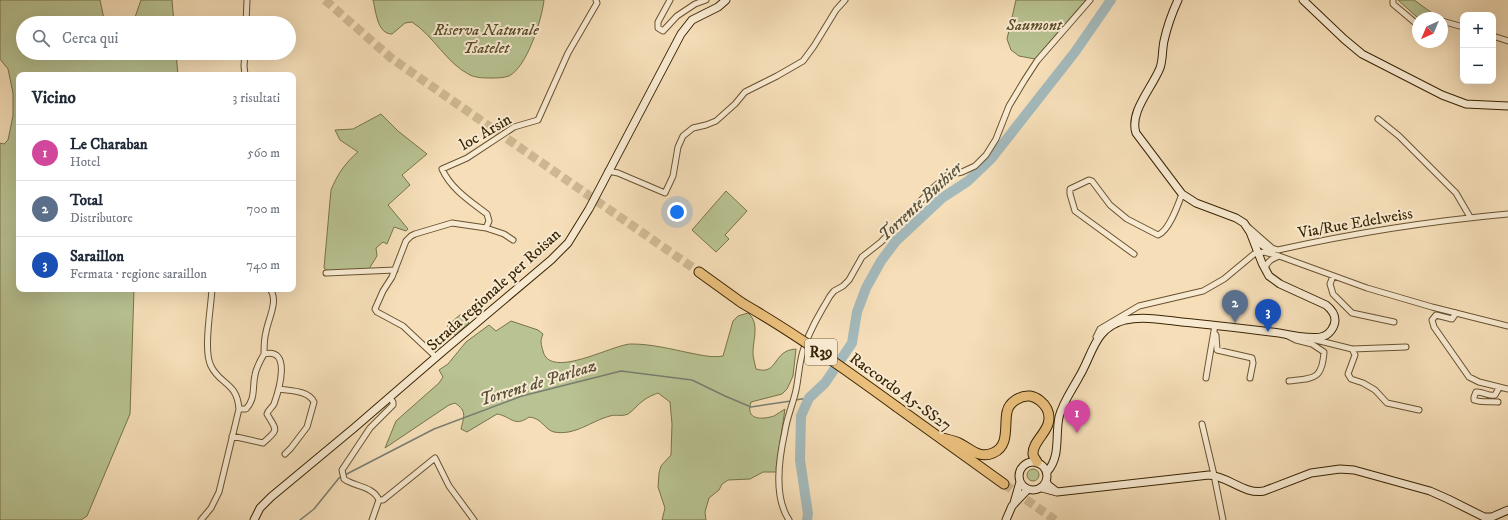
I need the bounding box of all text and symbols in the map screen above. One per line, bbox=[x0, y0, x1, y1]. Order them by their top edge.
north arrow bbox=[1412, 12, 1448, 48]
map controls bbox=[1460, 12, 1496, 84]
button: + bbox=[1460, 12, 1496, 48]
park label: Saumont bbox=[1005, 15, 1063, 35]
search box bbox=[16, 16, 296, 60]
park label: Riserva Naturale Tsatelet bbox=[432, 20, 539, 58]
icon: search bbox=[30, 27, 52, 49]
text: Cerca qui bbox=[62, 29, 118, 48]
button: − bbox=[1460, 48, 1496, 84]
text: Vicino bbox=[32, 87, 76, 109]
text: 3 risultati bbox=[233, 90, 280, 106]
street label: loc Arsin bbox=[456, 109, 516, 155]
text: Le Charaban bbox=[70, 135, 148, 154]
text: 1 bbox=[43, 145, 47, 161]
text: 560 m bbox=[247, 145, 280, 161]
text: Hotel bbox=[70, 154, 101, 170]
water label: Torrente Buthier bbox=[874, 156, 969, 246]
text: Total bbox=[70, 191, 103, 210]
text: 2 bbox=[42, 201, 48, 217]
text: 700 m bbox=[247, 201, 280, 217]
your location bbox=[667, 202, 687, 222]
street label: Via/Rue Edelweiss bbox=[1295, 203, 1414, 243]
text: Distributore bbox=[70, 210, 133, 226]
street label: Strada regionale per Roisan bbox=[422, 224, 565, 355]
text: Saraillon bbox=[70, 247, 124, 266]
text: 3 bbox=[43, 257, 47, 273]
text: 740 m bbox=[246, 257, 280, 273]
text: Fermata · regione saraillon bbox=[70, 266, 207, 282]
pin: 2 bbox=[1222, 290, 1248, 323]
pin: 3 bbox=[1255, 299, 1281, 332]
road number: R39 bbox=[805, 339, 837, 365]
street label: Raccordo A5-SS27 bbox=[845, 348, 955, 436]
water label: Torrent de Parleaz bbox=[477, 355, 599, 411]
pin: 1 bbox=[1064, 400, 1090, 433]

